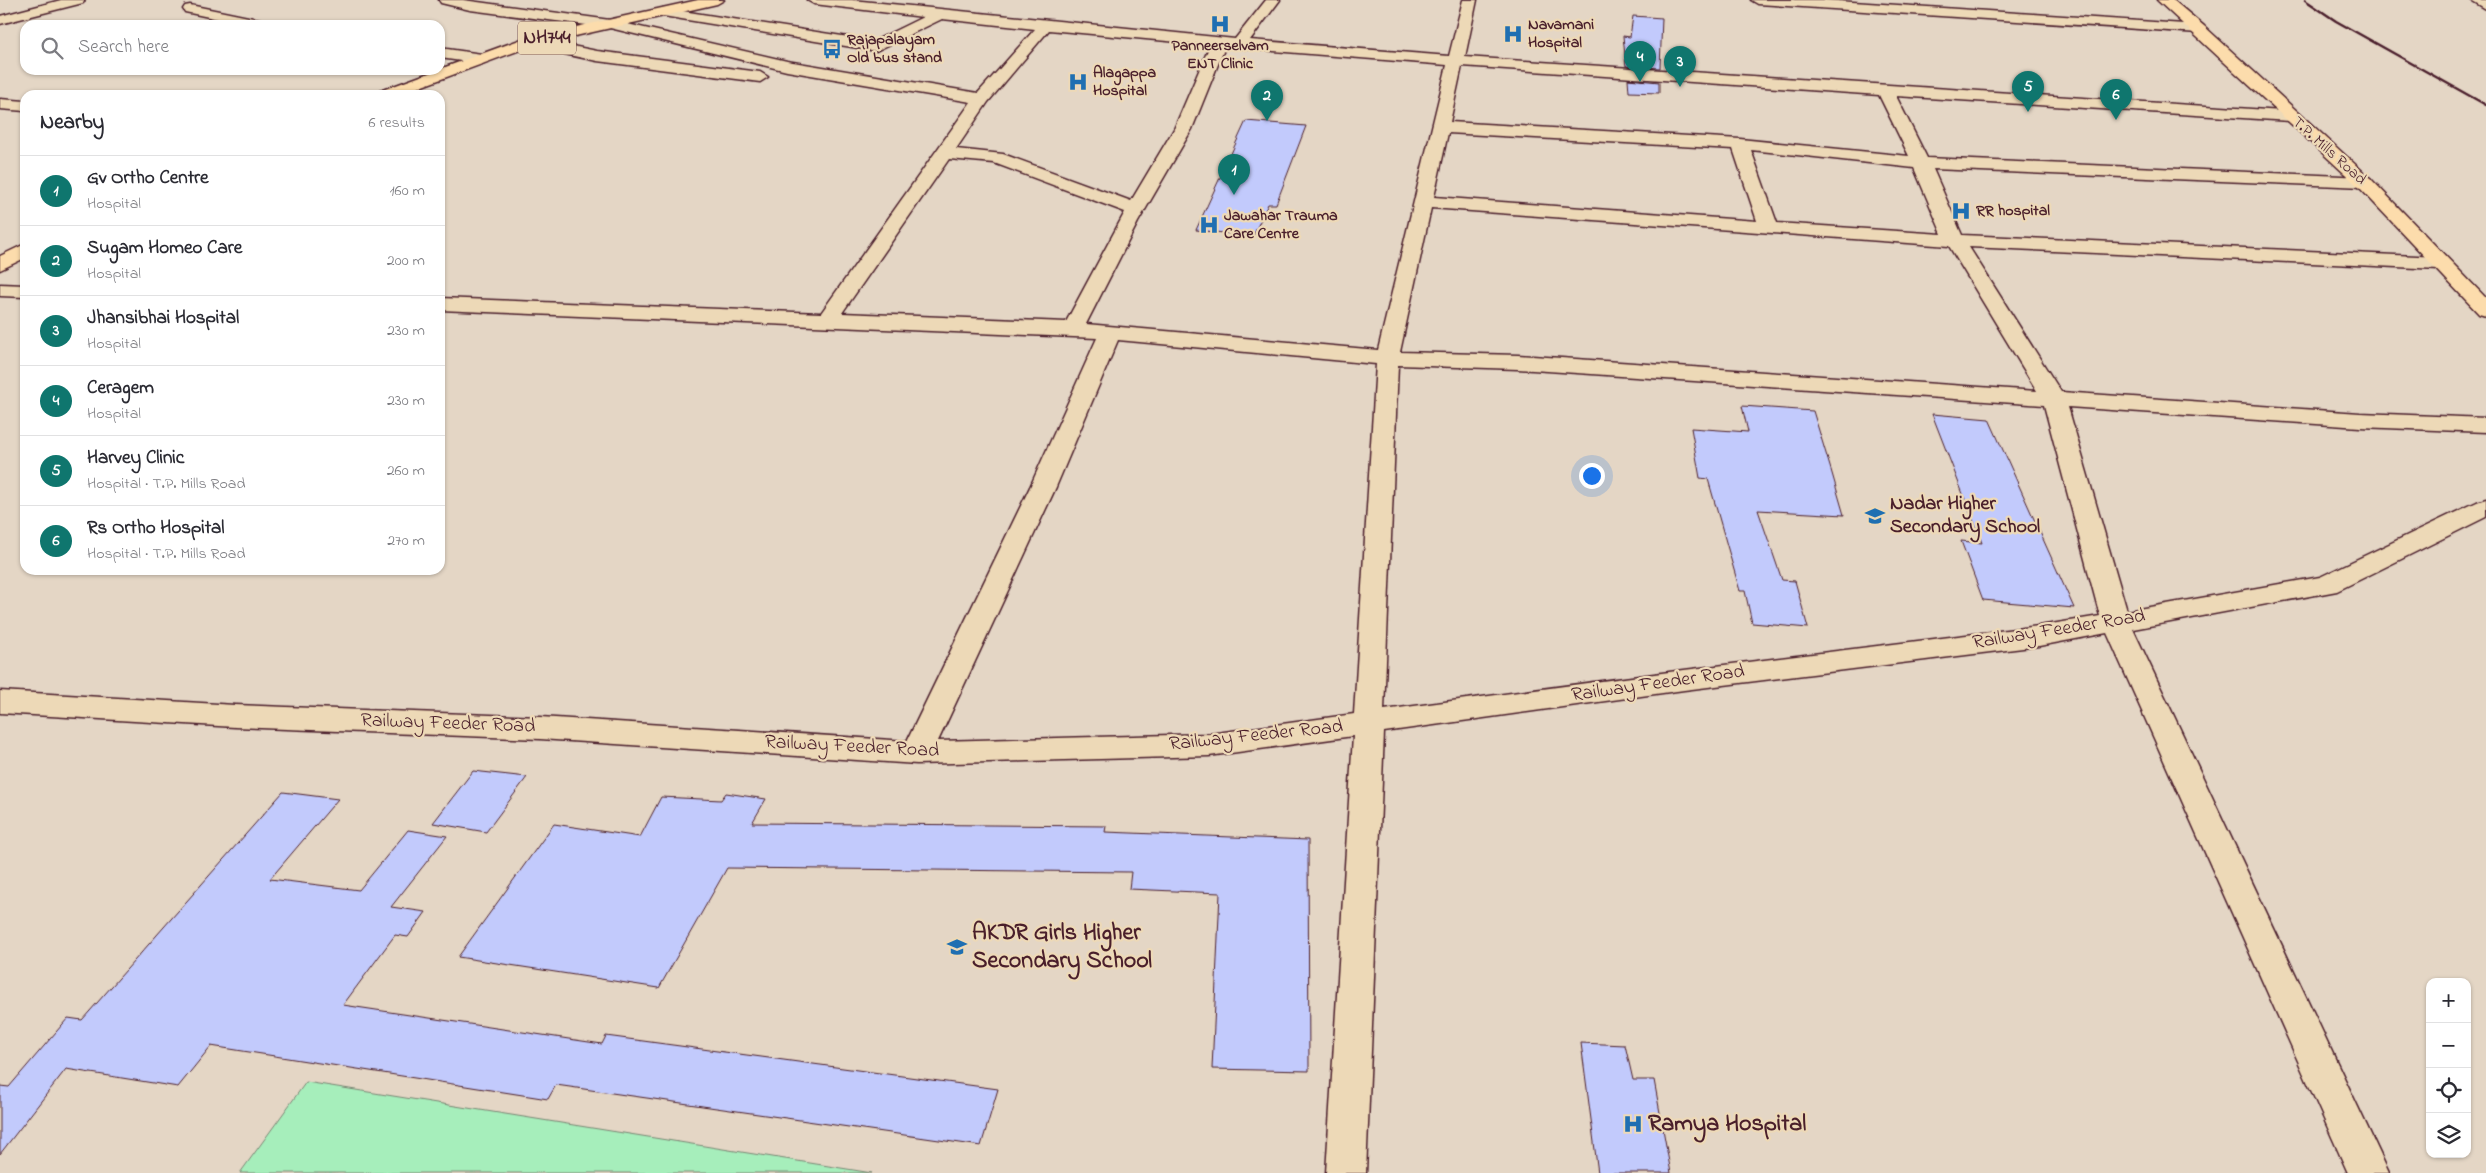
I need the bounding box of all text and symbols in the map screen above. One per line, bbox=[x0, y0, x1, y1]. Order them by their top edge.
hospital icon: Panneerselvam ENT Clinic bbox=[1209, 13, 1231, 35]
place label: Navamani Hospital bbox=[1528, 13, 1594, 55]
search box bbox=[20, 20, 445, 75]
road number: NH744 bbox=[518, 22, 576, 54]
hospital icon: Navamani Hospital bbox=[1502, 23, 1524, 45]
place label: Rajapalayam Old bus stand bbox=[846, 28, 942, 70]
icon: search bbox=[38, 34, 66, 62]
text: Search here bbox=[78, 34, 169, 61]
place label: Panneerselvam ENT Clinic bbox=[1171, 34, 1269, 76]
bus stop icon: Rajapalayam Old bus stand bbox=[821, 38, 843, 60]
pin: 4 bbox=[1624, 41, 1656, 82]
pin: 3 bbox=[1664, 46, 1696, 87]
place label: Alagappa Hospital bbox=[1093, 61, 1156, 103]
hospital icon: Alagappa Hospital bbox=[1067, 71, 1089, 93]
pin: 5 bbox=[2012, 71, 2044, 112]
pin: 6 bbox=[2100, 79, 2132, 120]
pin: 2 bbox=[1251, 80, 1283, 121]
text: Nearby bbox=[40, 108, 104, 138]
text: 6 results bbox=[368, 111, 425, 135]
street label: T.P. Mills Road bbox=[2286, 111, 2372, 191]
pin: 1 bbox=[1218, 154, 1250, 195]
text: Gv Ortho Centre bbox=[87, 165, 209, 192]
text: 1 bbox=[53, 179, 59, 203]
text: 160 m bbox=[390, 179, 425, 203]
text: Hospital bbox=[87, 192, 141, 216]
place label: RR hospital bbox=[1975, 199, 2050, 223]
hospital icon: RR hospital bbox=[1950, 200, 1972, 222]
place label: Jawahar Trauma Care Centre bbox=[1224, 204, 1338, 246]
hospital icon: Jawahar Trauma Care Centre bbox=[1198, 214, 1220, 236]
text: Sugam Homeo Care bbox=[87, 235, 242, 262]
text: 2 bbox=[52, 249, 60, 273]
text: 200 m bbox=[387, 249, 425, 273]
text: Hospital bbox=[87, 262, 141, 286]
text: Jhansibhai Hospital bbox=[87, 305, 239, 332]
text: 3 bbox=[53, 319, 59, 343]
text: 230 m bbox=[387, 319, 425, 343]
text: Hospital bbox=[87, 332, 141, 356]
text: Ceragem bbox=[87, 375, 154, 402]
text: 4 bbox=[53, 389, 59, 413]
text: 230 m bbox=[387, 389, 425, 413]
text: Hospital bbox=[87, 402, 141, 426]
text: Harvey Clinic bbox=[87, 445, 184, 472]
text: 5 bbox=[51, 459, 61, 483]
text: 260 m bbox=[387, 459, 425, 483]
your location bbox=[1579, 463, 1605, 489]
text: Hospital · T.P. Mills Road bbox=[87, 472, 245, 496]
place label: Nadar Higher Secondary School bbox=[1890, 490, 2040, 543]
school or university icon: Nadar Higher Secondary School bbox=[1864, 505, 1886, 527]
text: Rs Ortho Hospital bbox=[87, 515, 225, 542]
text: 6 bbox=[52, 529, 60, 553]
text: 270 m bbox=[387, 529, 425, 553]
text: Hospital · T.P. Mills Road bbox=[87, 542, 245, 566]
street label: Railway Feeder Road bbox=[1970, 602, 2148, 658]
street label: Railway Feeder Road bbox=[1570, 657, 1746, 711]
street label: Railway Feeder Road bbox=[360, 706, 536, 742]
street label: Railway Feeder Road bbox=[1168, 712, 1344, 760]
street label: Railway Feeder Road bbox=[764, 728, 940, 766]
place label: AKDR Girls Higher Secondary School bbox=[972, 916, 1152, 980]
school or university icon: AKDR Girls Higher Secondary School bbox=[946, 936, 968, 958]
map controls bbox=[2426, 978, 2471, 1158]
button: + bbox=[2426, 978, 2471, 1023]
button: − bbox=[2426, 1023, 2471, 1068]
button: locate bbox=[2426, 1068, 2471, 1113]
place label: Ramya Hospital bbox=[1648, 1107, 1806, 1143]
hospital icon: Ramya Hospital bbox=[1622, 1113, 1644, 1135]
button: layers bbox=[2426, 1113, 2471, 1158]

